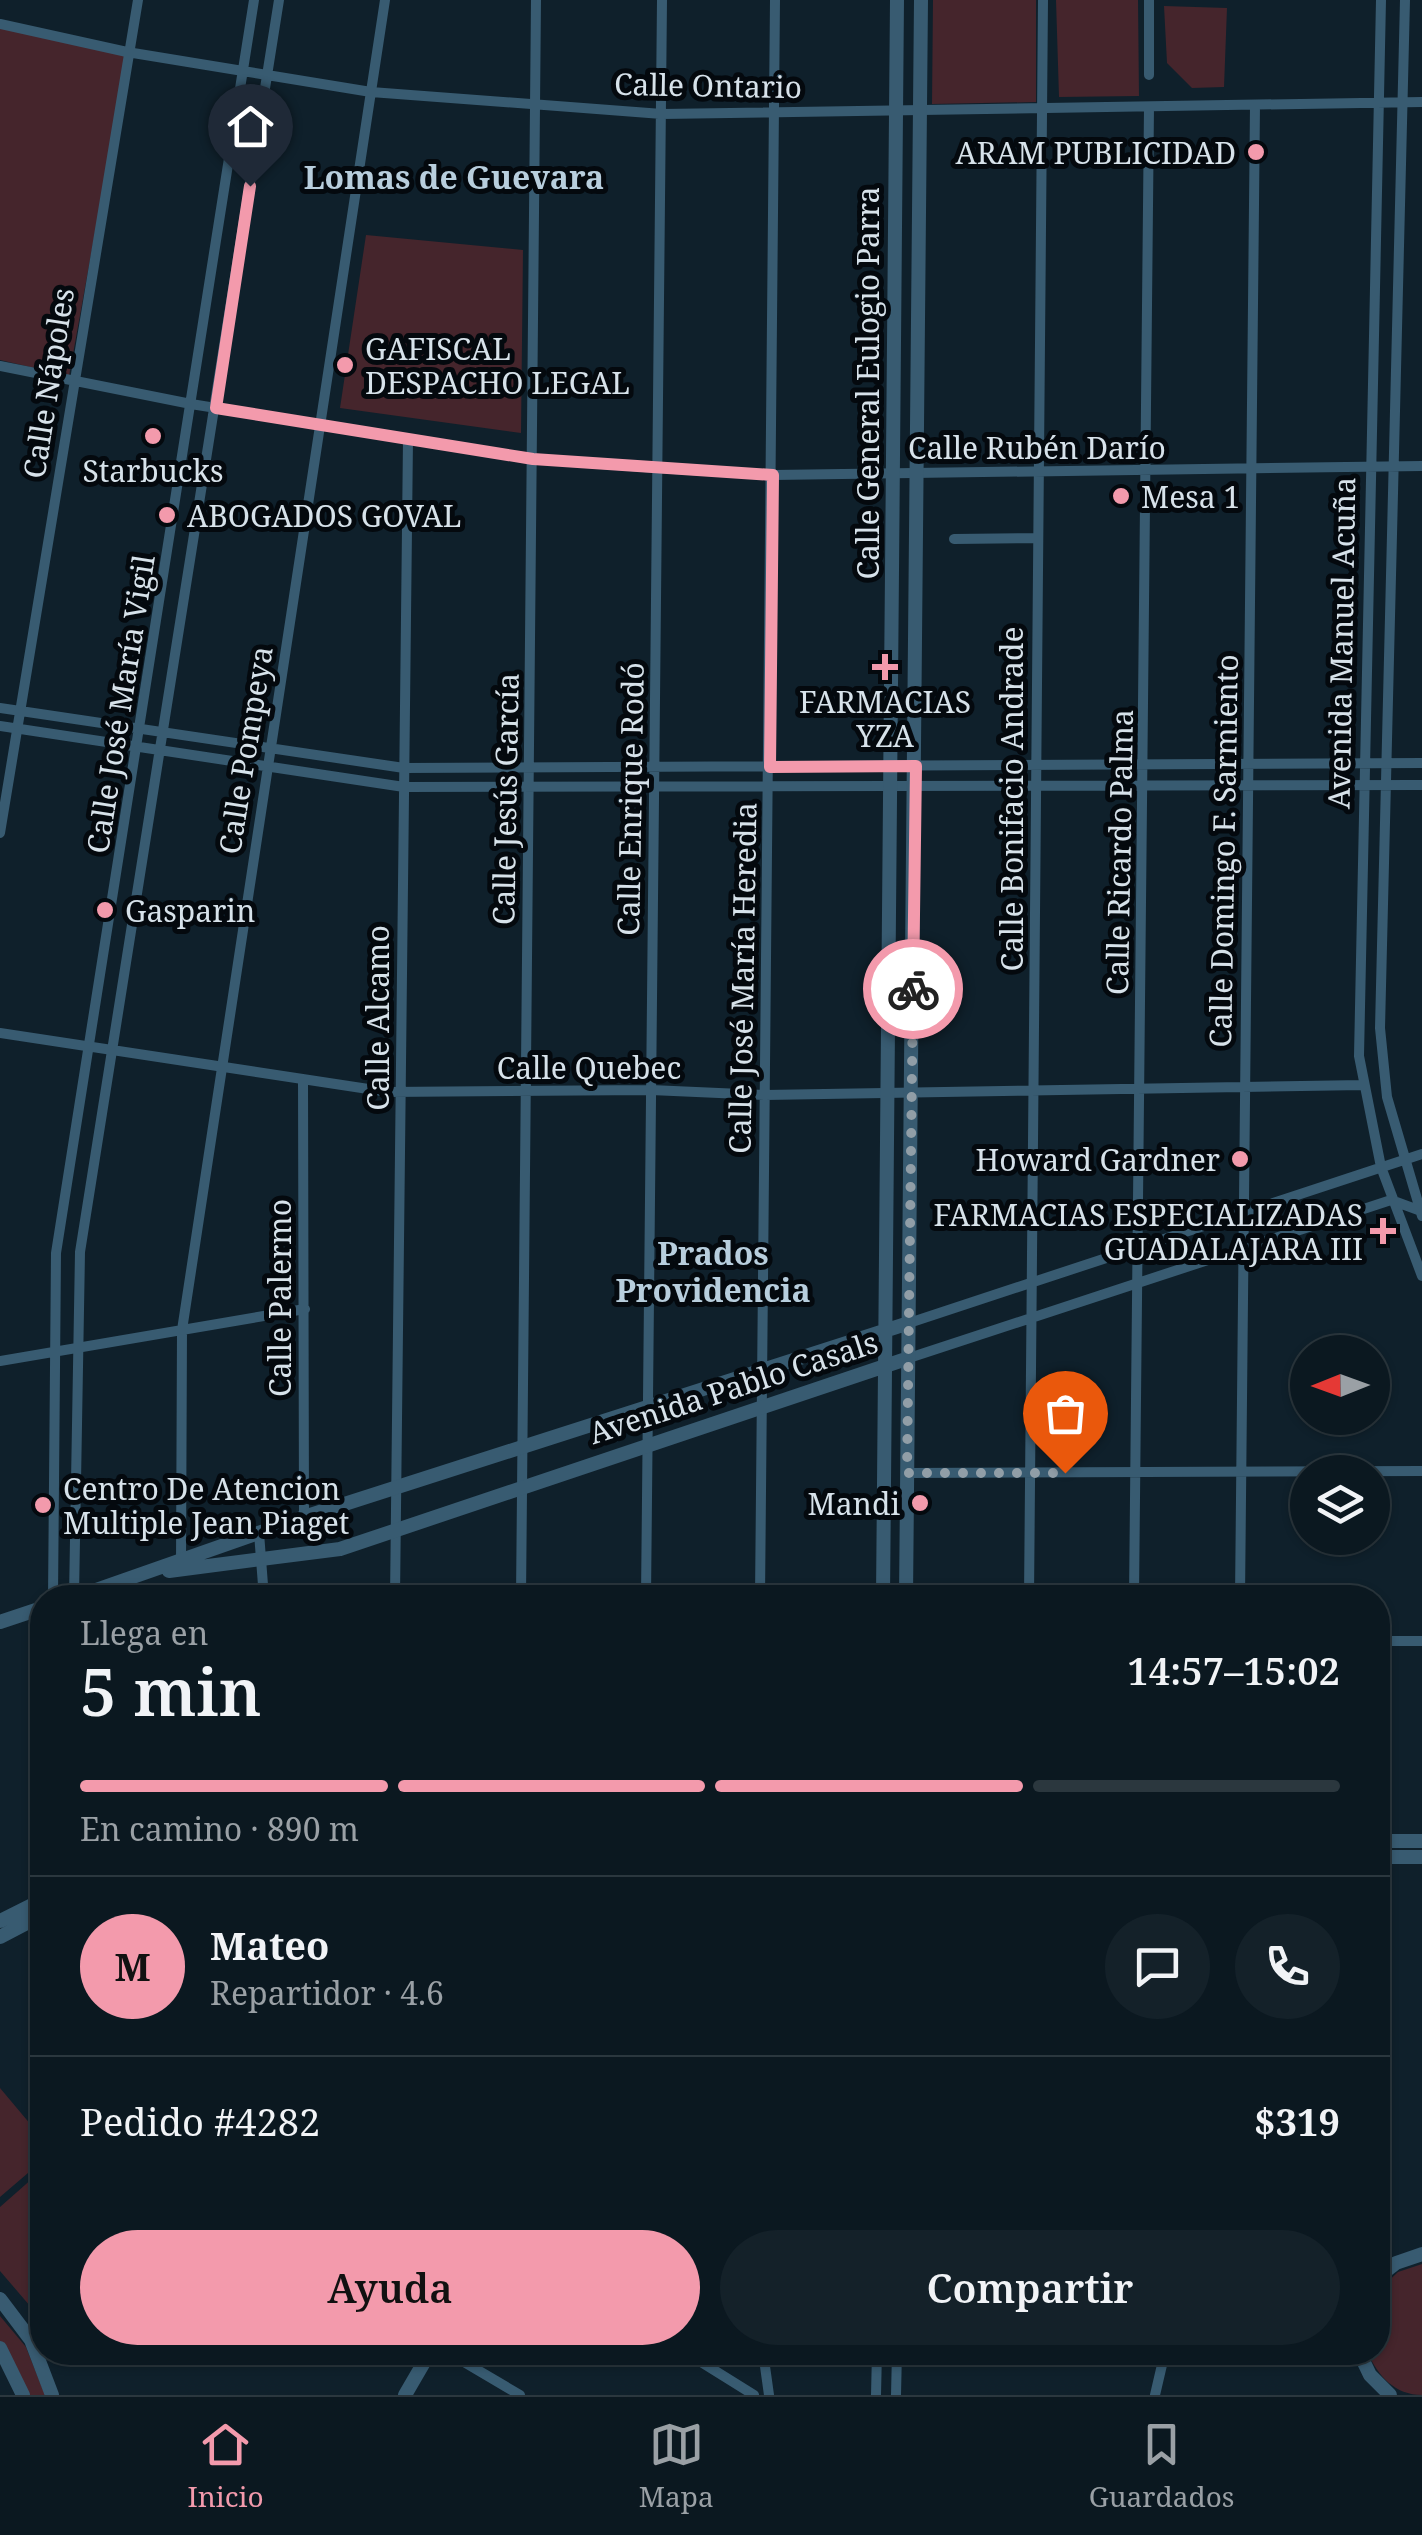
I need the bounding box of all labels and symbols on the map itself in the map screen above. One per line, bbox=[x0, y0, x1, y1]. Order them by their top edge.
street label: Calle Ontario bbox=[614, 63, 802, 107]
pin bbox=[208, 84, 293, 187]
place label: ARAM PUBLICIDAD bbox=[956, 132, 1236, 173]
marker: ARAM PUBLICIDAD bbox=[1245, 141, 1267, 163]
district label: Lomas de Guevara bbox=[304, 155, 604, 198]
street label: Calle General Eulogio Parra bbox=[847, 187, 888, 579]
street label: Calle Nápoles bbox=[13, 285, 83, 481]
place label: GAFISCAL DESPACHO LEGAL bbox=[365, 328, 630, 403]
marker: GAFISCAL DESPACHO LEGAL bbox=[334, 354, 356, 376]
marker: Starbucks bbox=[142, 425, 164, 447]
street label: Calle Rubén Darío bbox=[908, 427, 1166, 468]
place label: Starbucks bbox=[82, 450, 224, 491]
place label: Mesa 1 bbox=[1141, 476, 1240, 517]
street label: Avenida Manuel Acuña bbox=[1318, 477, 1364, 809]
marker: Mesa 1 bbox=[1110, 485, 1132, 507]
place label: ABOGADOS GOVAL bbox=[187, 495, 462, 536]
marker: ABOGADOS GOVAL bbox=[156, 504, 178, 526]
street label: Calle José María Vigil bbox=[76, 552, 164, 856]
street label: Calle Bonifacio Andrade bbox=[991, 627, 1032, 971]
street label: Calle Pompeya bbox=[208, 643, 282, 857]
street label: Calle Domingo F. Sarmiento bbox=[1199, 654, 1247, 1048]
marker: FARMACIAS YZA bbox=[874, 656, 896, 678]
street label: Calle Enrique Rodó bbox=[607, 662, 653, 936]
street label: Calle Jesús García bbox=[482, 673, 528, 925]
place label: FARMACIAS YZA bbox=[799, 681, 971, 756]
street label: Calle Ricardo Palma bbox=[1096, 709, 1142, 995]
street label: Calle José María Heredia bbox=[718, 802, 766, 1154]
place label: Gasparin bbox=[125, 890, 255, 931]
marker: Gasparin bbox=[94, 899, 116, 921]
street label: Calle Alcamo bbox=[357, 925, 398, 1111]
courier bbox=[863, 939, 963, 1039]
street label: Calle Quebec bbox=[497, 1047, 681, 1088]
place label: Howard Gardner bbox=[975, 1139, 1220, 1180]
marker: Howard Gardner bbox=[1229, 1148, 1251, 1170]
place label: FARMACIAS ESPECIALIZADAS GUADALAJARA III bbox=[933, 1194, 1363, 1269]
street label: Calle Palermo bbox=[259, 1199, 300, 1397]
marker: FARMACIAS ESPECIALIZADAS GUADALAJARA III bbox=[1372, 1220, 1394, 1242]
district label: Prados Providencia bbox=[615, 1231, 811, 1311]
street label: Avenida Pablo Casals bbox=[583, 1321, 883, 1453]
north arrow bbox=[1290, 1335, 1390, 1435]
pin bbox=[1023, 1371, 1108, 1474]
place label: Centro De Atencion Multiple Jean Piaget bbox=[63, 1468, 349, 1543]
place label: Mandi bbox=[808, 1483, 900, 1524]
marker: Mandi bbox=[909, 1492, 931, 1514]
marker: Centro De Atencion Multiple Jean Piaget bbox=[32, 1494, 54, 1516]

